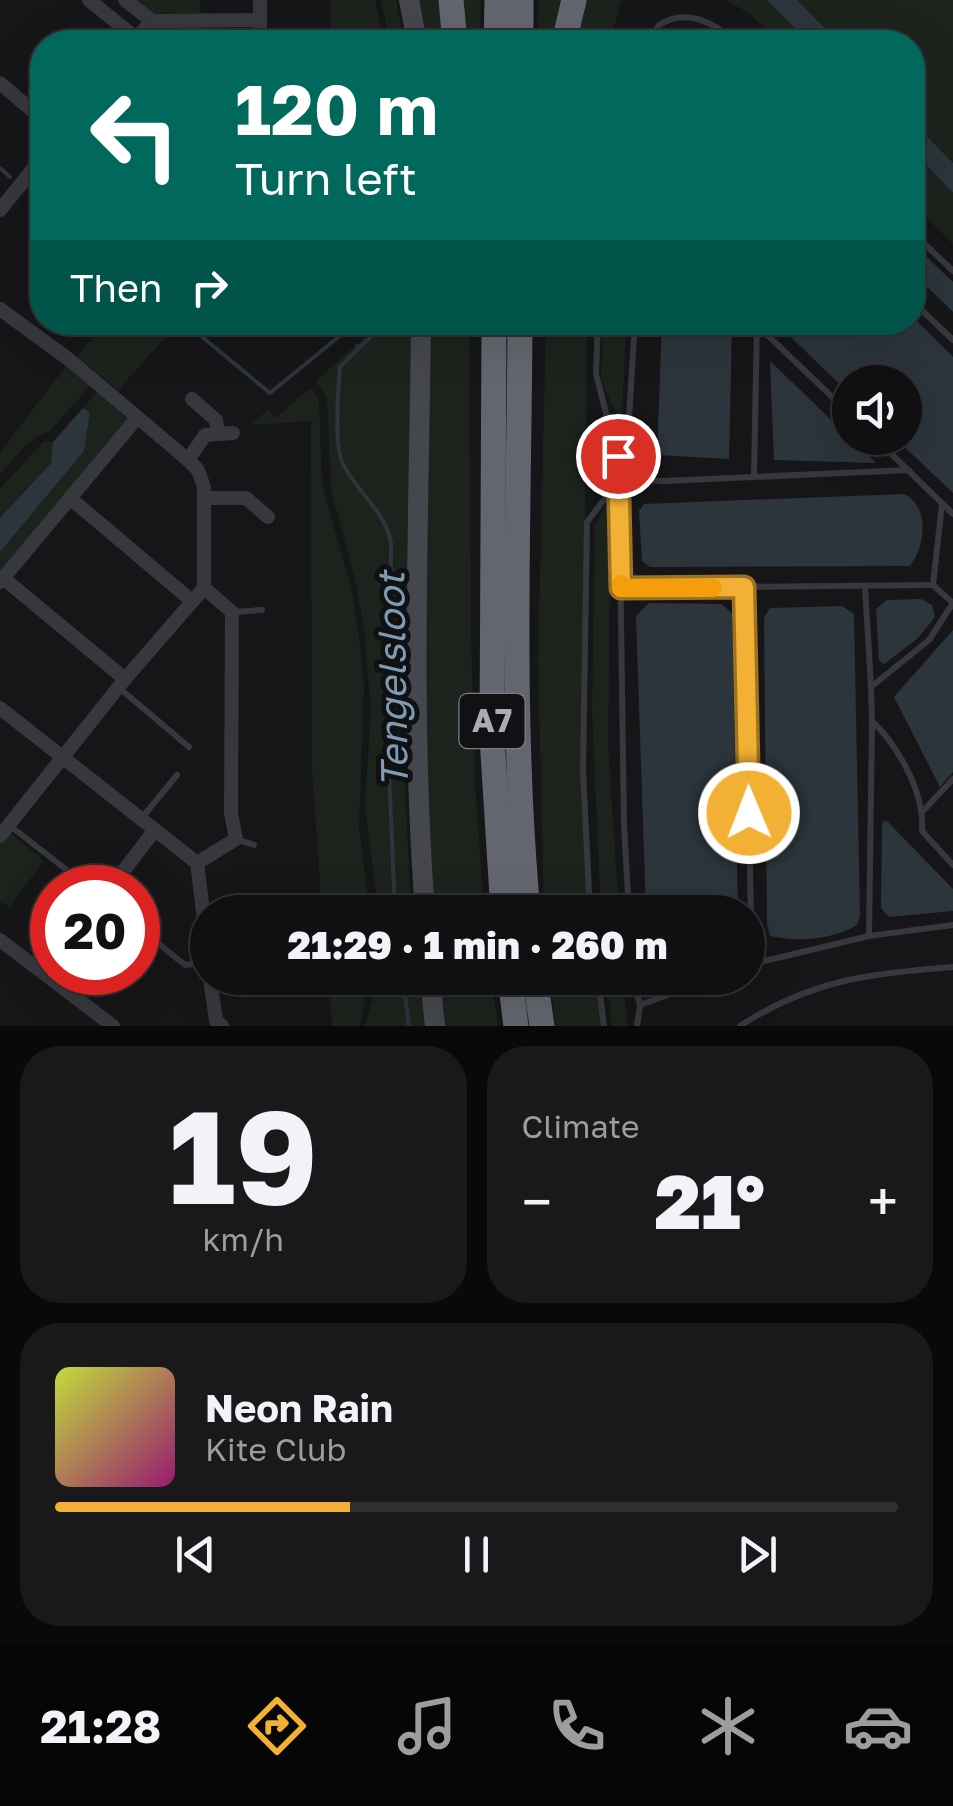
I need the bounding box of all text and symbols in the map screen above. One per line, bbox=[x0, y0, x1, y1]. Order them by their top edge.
text: 120 m bbox=[235, 66, 438, 150]
icon: left bbox=[70, 70, 200, 200]
text: Turn left bbox=[235, 151, 417, 205]
icon: right bbox=[182, 260, 237, 315]
text: Then bbox=[70, 265, 162, 310]
map controls bbox=[832, 365, 922, 455]
button: sound bbox=[832, 365, 922, 455]
pin bbox=[576, 414, 661, 499]
icon: arrive bbox=[591, 429, 646, 484]
water label: Tengelsloot bbox=[367, 568, 416, 788]
road number: A7 bbox=[460, 694, 524, 748]
position arrow bbox=[697, 761, 801, 865]
speed limit sign: 20 bbox=[30, 865, 160, 995]
text: 21:29 · 1 min · 260 m bbox=[288, 922, 667, 967]
text: 19 bbox=[168, 1077, 318, 1233]
text: Climate bbox=[522, 1107, 640, 1145]
text: 21° bbox=[655, 1155, 765, 1246]
text: − bbox=[522, 1168, 552, 1234]
text: + bbox=[868, 1168, 898, 1234]
text: km/h bbox=[203, 1220, 284, 1258]
text: Neon Rain bbox=[205, 1385, 393, 1430]
text: Kite Club bbox=[205, 1430, 346, 1468]
icon: previous bbox=[168, 1527, 223, 1582]
icon: pause bbox=[449, 1527, 504, 1582]
icon: next bbox=[730, 1527, 785, 1582]
icon: directions bbox=[242, 1691, 312, 1761]
icon: music bbox=[392, 1691, 462, 1761]
icon: phone bbox=[542, 1691, 612, 1761]
icon: climate bbox=[693, 1691, 763, 1761]
icon: car bbox=[843, 1691, 913, 1761]
text: 21:28 bbox=[40, 1699, 161, 1753]

